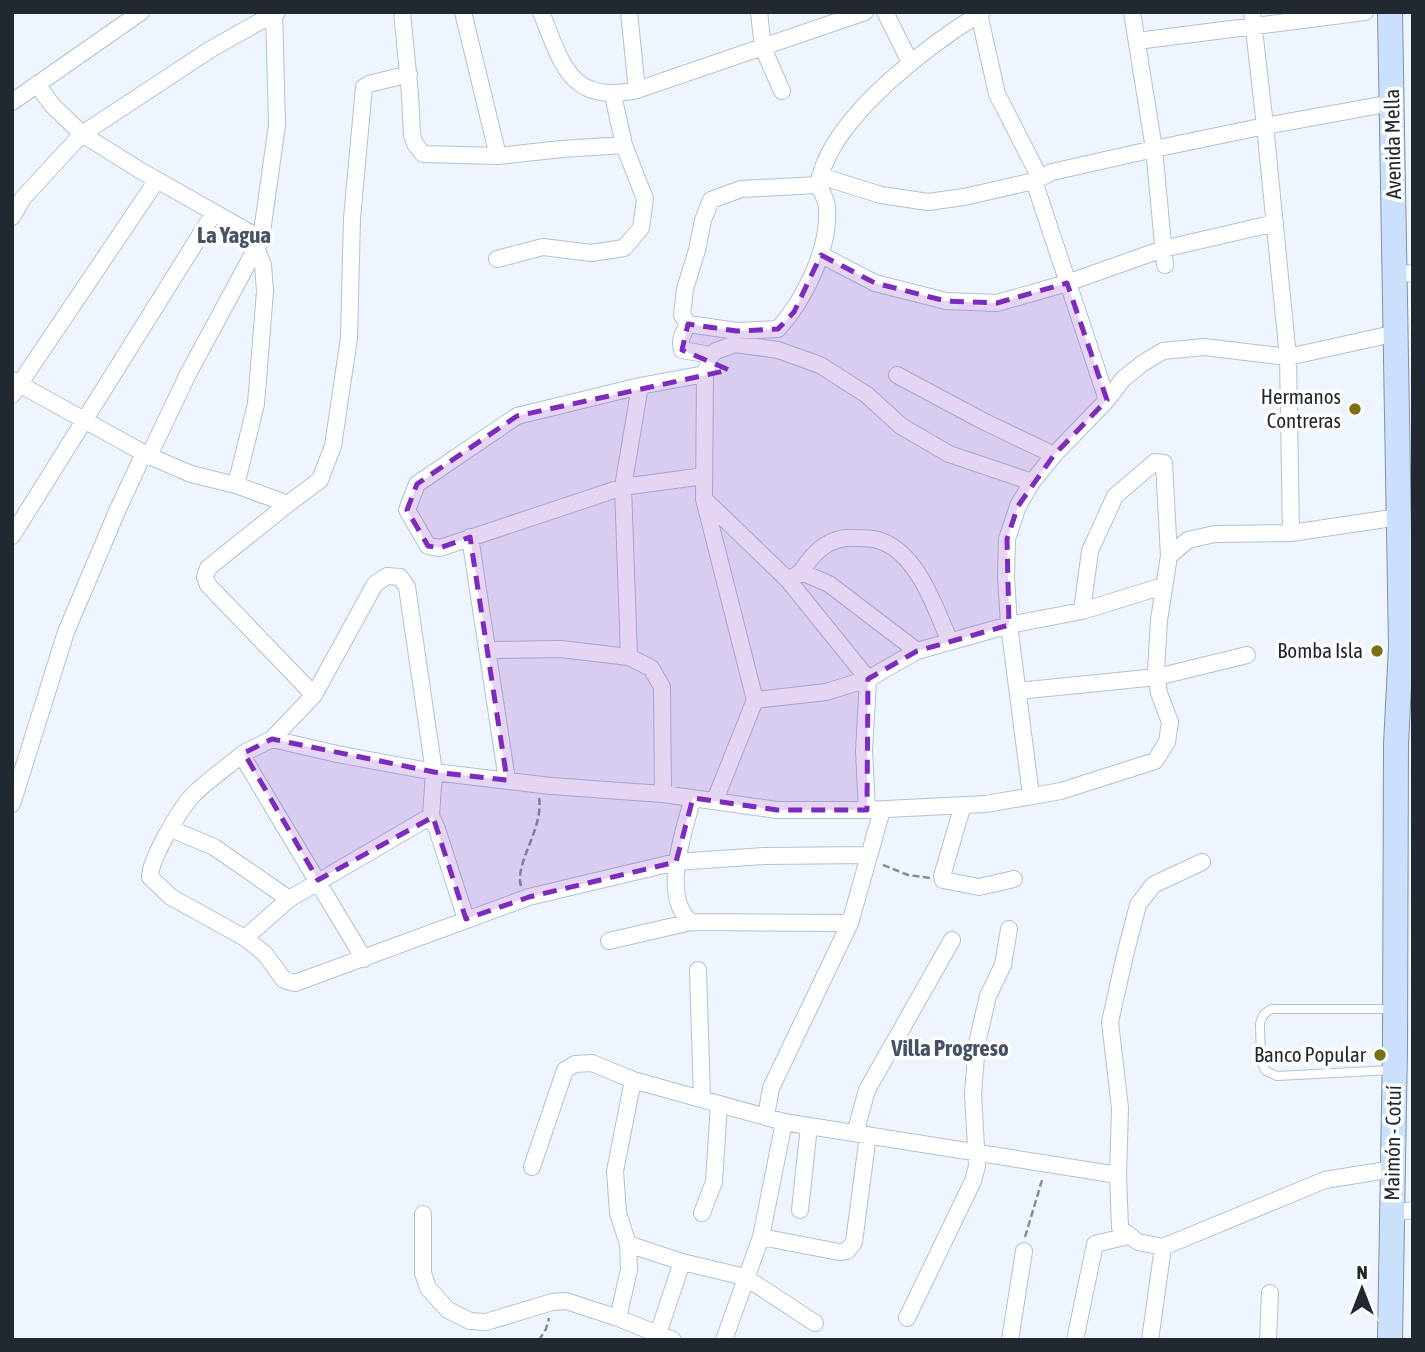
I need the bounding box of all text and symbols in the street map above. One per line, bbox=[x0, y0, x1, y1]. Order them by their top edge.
street label: Avenida Mella bbox=[1379, 89, 1405, 199]
district label: La Yagua bbox=[197, 222, 271, 248]
place label: Hermanos Contreras bbox=[1261, 384, 1341, 432]
marker: Hermanos Contreras bbox=[1347, 401, 1363, 417]
place label: Bomba Isla bbox=[1277, 638, 1363, 662]
marker: Bomba Isla bbox=[1369, 643, 1385, 659]
district label: Villa Progreso bbox=[890, 1035, 1009, 1061]
place label: Banco Popular bbox=[1254, 1042, 1367, 1066]
marker: Banco Popular bbox=[1372, 1047, 1388, 1063]
street label: Maimón - Cotuí bbox=[1379, 1085, 1405, 1201]
north arrow bbox=[1327, 1254, 1397, 1324]
text: N bbox=[1356, 1261, 1368, 1283]

